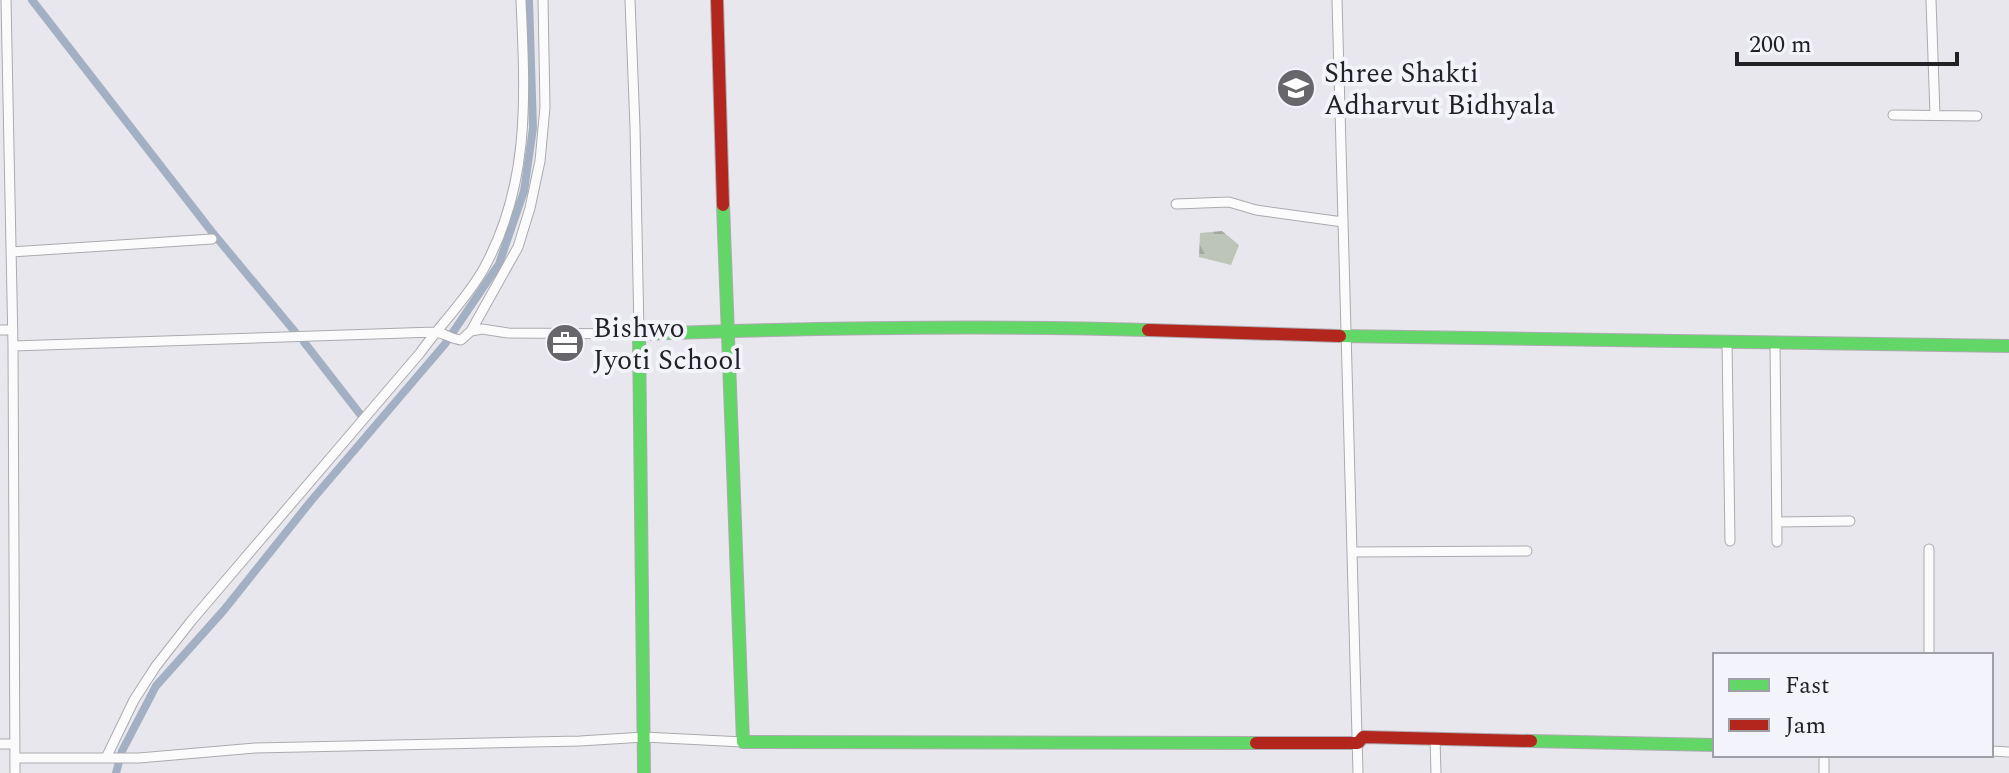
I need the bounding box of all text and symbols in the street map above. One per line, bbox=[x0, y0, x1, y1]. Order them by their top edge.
scale bar bbox=[1737, 16, 1957, 66]
text: 200 m bbox=[1749, 27, 1812, 63]
place label: Shree Shakti Adharvut Bidhyala bbox=[1324, 52, 1555, 127]
school or university icon: Shree Shakti Adharvut Bidhyala bbox=[1275, 67, 1317, 109]
place label: Bishwo Jyoti School bbox=[593, 307, 742, 382]
office icon: Bishwo Jyoti School bbox=[544, 322, 586, 364]
legend bbox=[1713, 653, 1993, 757]
text: Fast bbox=[1785, 668, 1830, 704]
text: Jam bbox=[1785, 708, 1826, 744]

